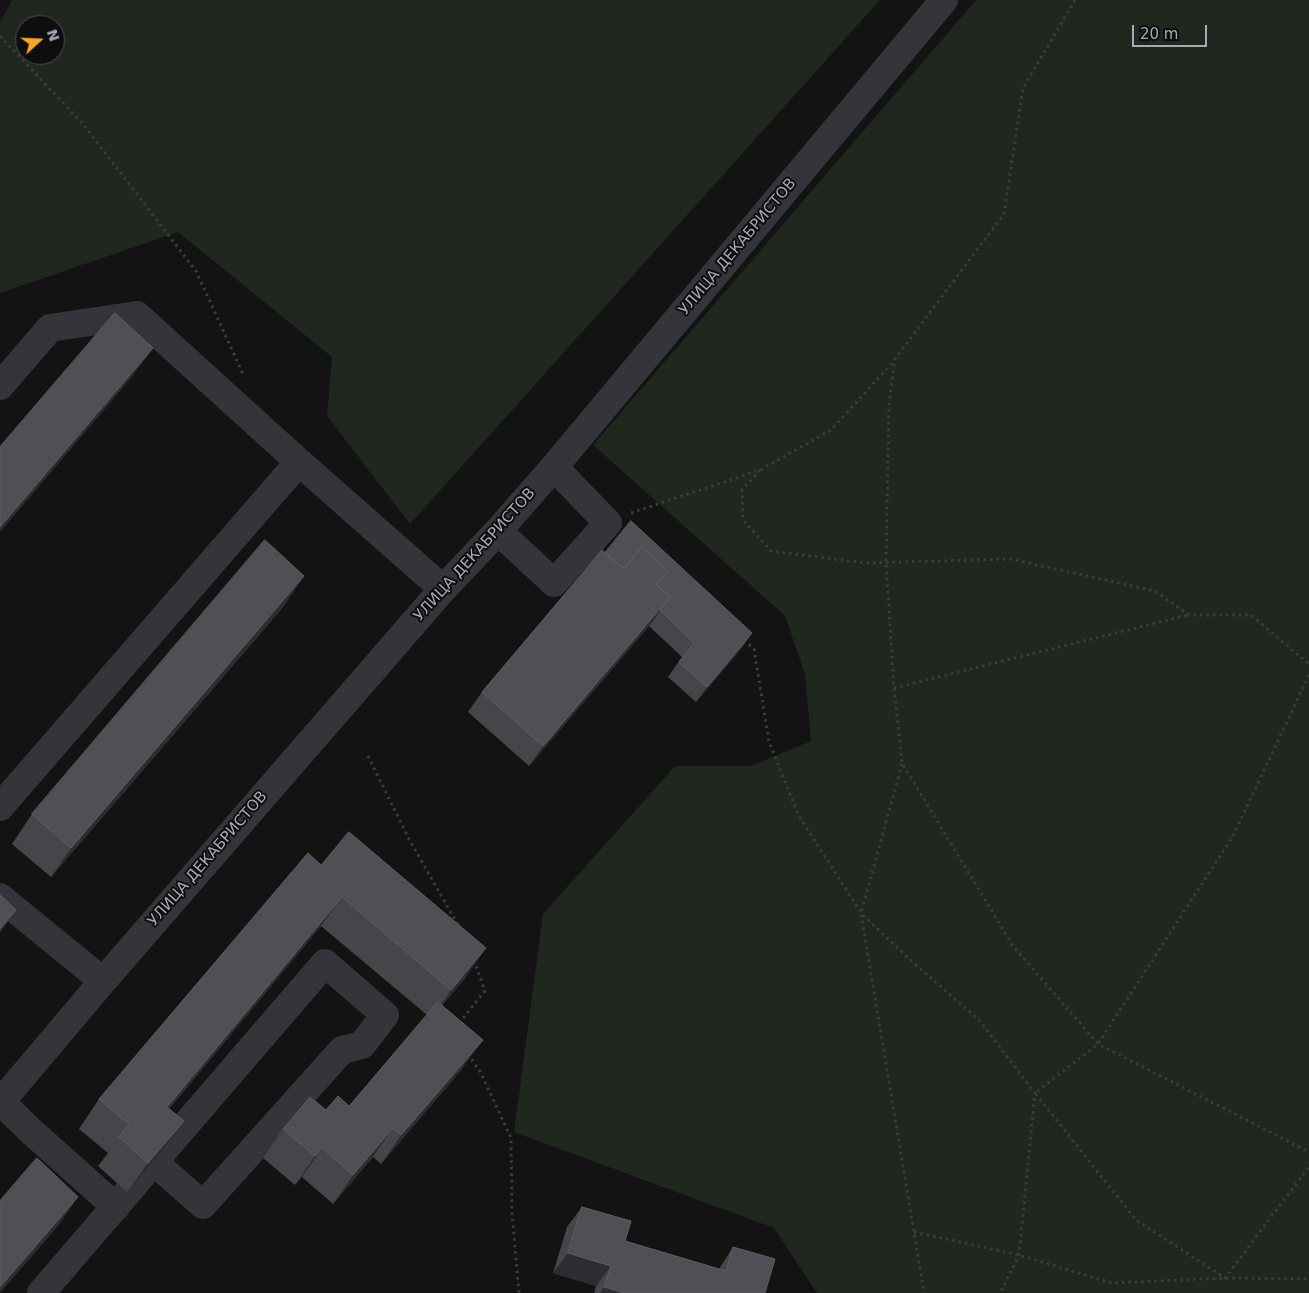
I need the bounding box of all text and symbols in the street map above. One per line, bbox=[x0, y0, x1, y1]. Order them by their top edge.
north arrow bbox=[15, 15, 65, 65]
scale bar bbox=[1134, 15, 1209, 47]
text: 20 m bbox=[1140, 25, 1178, 43]
text: N bbox=[44, 27, 63, 43]
street label: УЛИЦА ДЕКАБРИСТОВ bbox=[676, 175, 800, 319]
street label: УЛИЦА ДЕКАБРИСТОВ bbox=[411, 485, 539, 625]
street label: УЛИЦА ДЕКАБРИСТОВ bbox=[145, 788, 271, 930]

